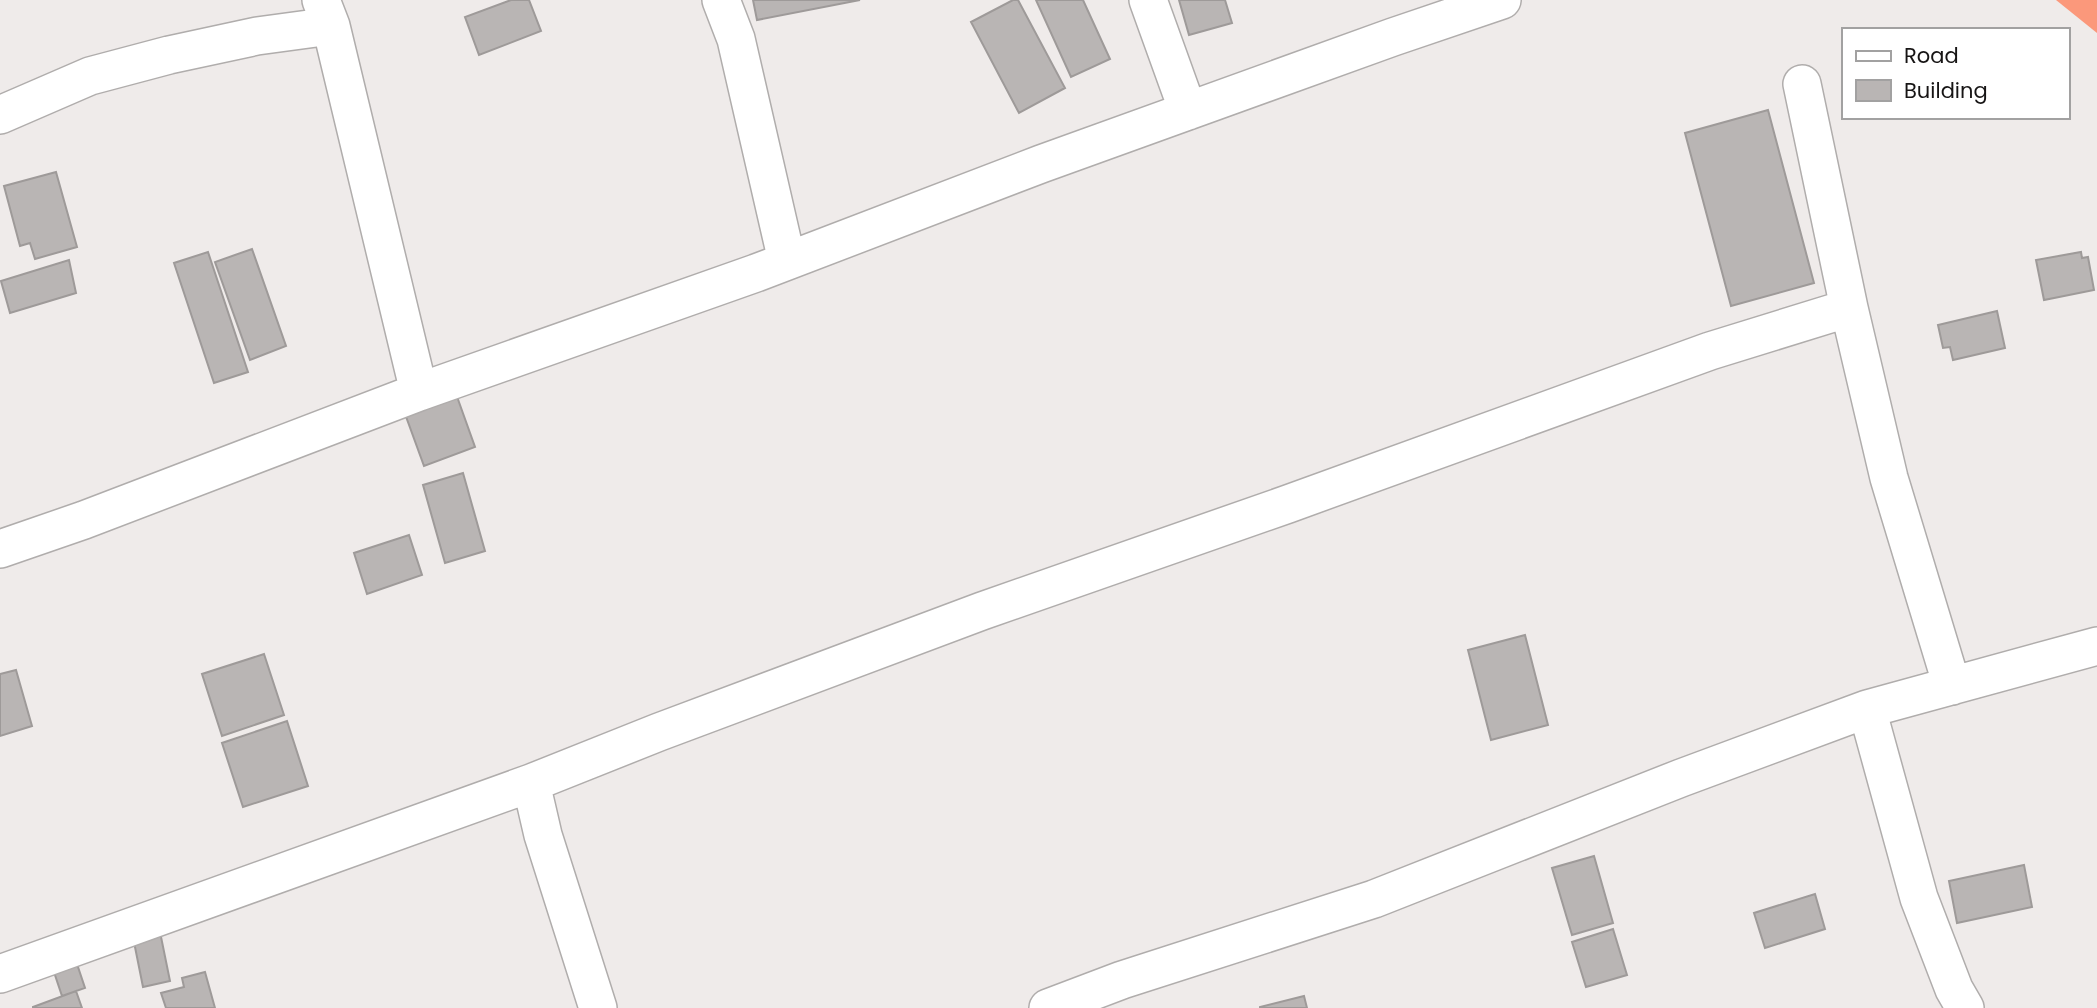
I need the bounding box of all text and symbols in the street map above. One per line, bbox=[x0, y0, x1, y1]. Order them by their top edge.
legend bbox=[1842, 28, 2069, 119]
text: Road bbox=[1904, 41, 1959, 70]
text: Building bbox=[1904, 76, 1988, 105]

